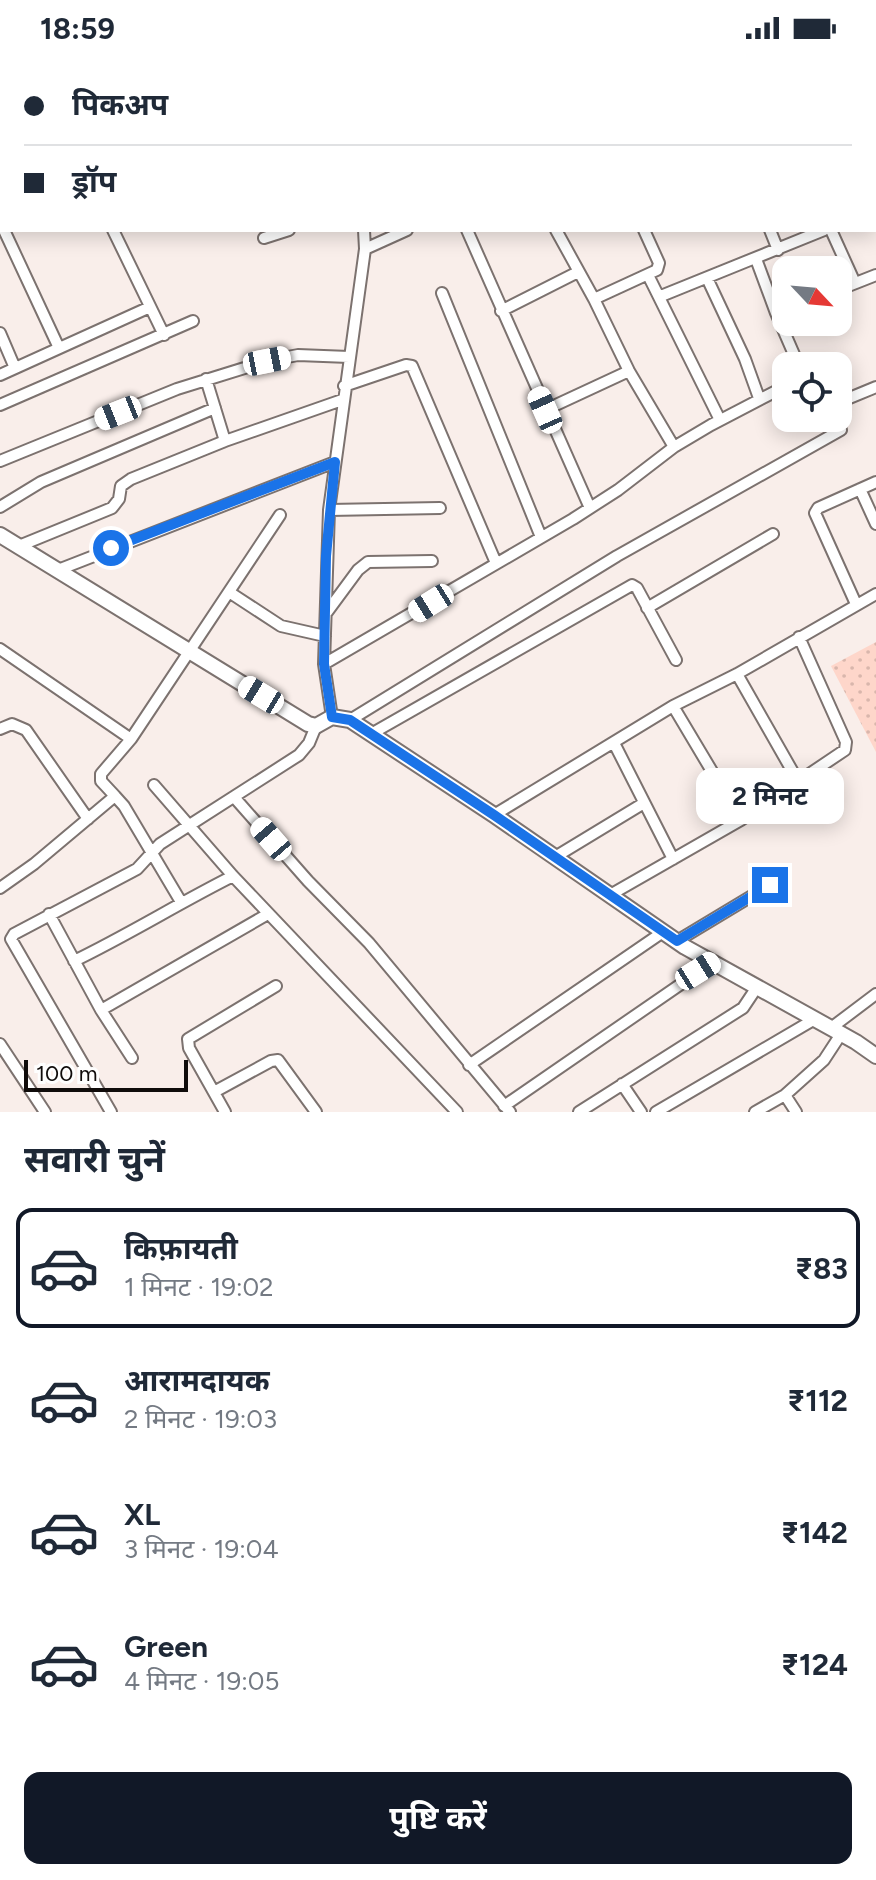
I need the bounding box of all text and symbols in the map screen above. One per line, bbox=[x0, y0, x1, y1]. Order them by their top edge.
text: 18:59 bbox=[40, 10, 115, 47]
text: पिकअप bbox=[72, 86, 168, 123]
text: ड्रॉप bbox=[72, 163, 116, 200]
north arrow bbox=[772, 256, 852, 336]
map controls bbox=[772, 256, 852, 432]
car bbox=[241, 345, 293, 377]
button: locate bbox=[772, 352, 852, 432]
car bbox=[524, 383, 566, 437]
car bbox=[91, 393, 145, 433]
route start bbox=[93, 530, 129, 566]
car bbox=[404, 580, 458, 626]
car bbox=[234, 672, 288, 718]
callout: 2 मिनट bbox=[696, 769, 844, 825]
text: 2 मिनट bbox=[732, 780, 808, 812]
car bbox=[246, 813, 296, 865]
route end bbox=[752, 867, 788, 903]
car bbox=[671, 948, 725, 994]
scale bar bbox=[24, 1056, 188, 1092]
text: 100 m bbox=[36, 1060, 97, 1087]
text: सवारी चुनें bbox=[24, 1138, 165, 1181]
text: किफ़ायती bbox=[124, 1230, 238, 1267]
icon: car bbox=[28, 1232, 100, 1304]
text: ₹83 bbox=[795, 1250, 848, 1287]
text: 1 मिनट · 19:02 bbox=[124, 1271, 274, 1303]
text: आरामदायक bbox=[124, 1362, 270, 1399]
icon: car bbox=[28, 1364, 100, 1436]
text: ₹112 bbox=[787, 1382, 848, 1419]
text: 2 मिनट · 19:03 bbox=[124, 1403, 277, 1435]
icon: car bbox=[28, 1496, 100, 1568]
text: XL bbox=[124, 1496, 160, 1533]
text: ₹142 bbox=[781, 1514, 848, 1551]
text: 3 मिनट · 19:04 bbox=[124, 1533, 279, 1565]
icon: car bbox=[28, 1628, 100, 1700]
text: Green bbox=[124, 1628, 208, 1665]
text: ₹124 bbox=[781, 1646, 848, 1683]
text: 4 मिनट · 19:05 bbox=[124, 1665, 279, 1697]
button: पुष्टि करें bbox=[24, 1772, 852, 1864]

